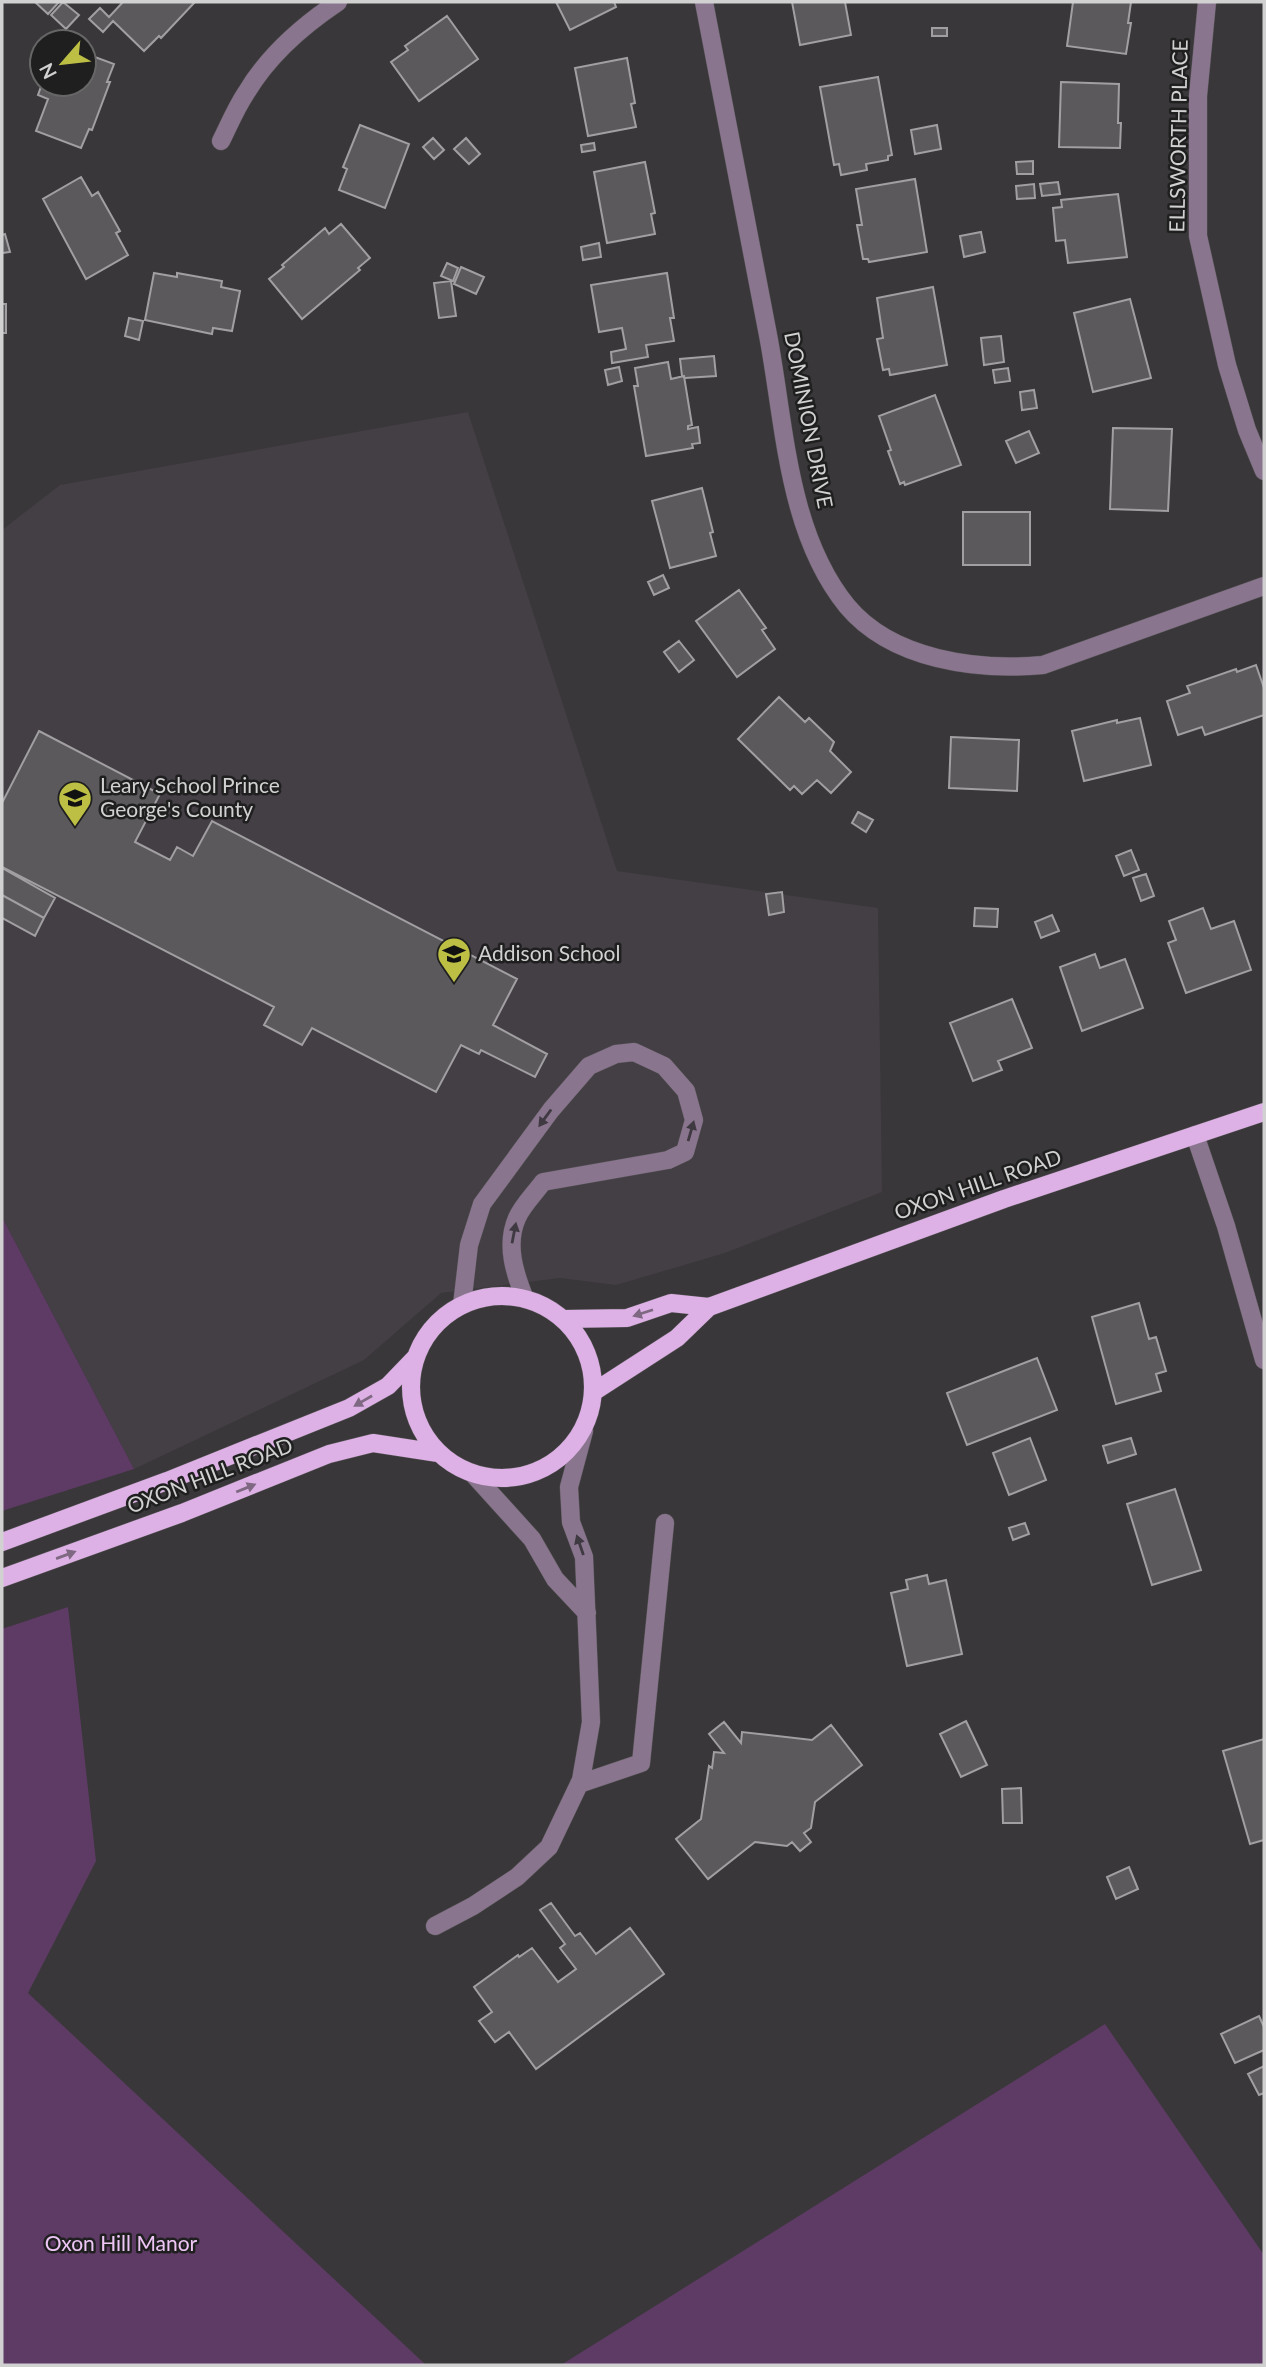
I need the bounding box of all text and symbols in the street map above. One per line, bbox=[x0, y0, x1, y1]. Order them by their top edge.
north arrow bbox=[28, 28, 98, 98]
street label: ELLSWORTH PLACE bbox=[1163, 39, 1192, 233]
text: N bbox=[34, 59, 61, 83]
street label: DOMINION DRIVE bbox=[780, 329, 839, 510]
place label: Leary School Prince George's County bbox=[100, 772, 280, 821]
school or university icon: Leary School Prince George's County bbox=[56, 779, 94, 828]
school or university icon: Addison School bbox=[435, 935, 473, 984]
place label: Addison School bbox=[478, 940, 621, 965]
one-way arrow bbox=[538, 1109, 552, 1127]
one-way arrow bbox=[686, 1120, 697, 1142]
street label: OXON HILL ROAD bbox=[891, 1143, 1064, 1224]
one-way arrow bbox=[509, 1222, 520, 1244]
one-way arrow bbox=[632, 1308, 653, 1319]
one-way arrow bbox=[353, 1395, 372, 1407]
street label: OXON HILL ROAD bbox=[123, 1432, 296, 1518]
one-way arrow bbox=[235, 1482, 256, 1493]
one-way arrow bbox=[574, 1535, 585, 1556]
one-way arrow bbox=[56, 1549, 77, 1560]
park label: Oxon Hill Manor bbox=[45, 2230, 198, 2255]

